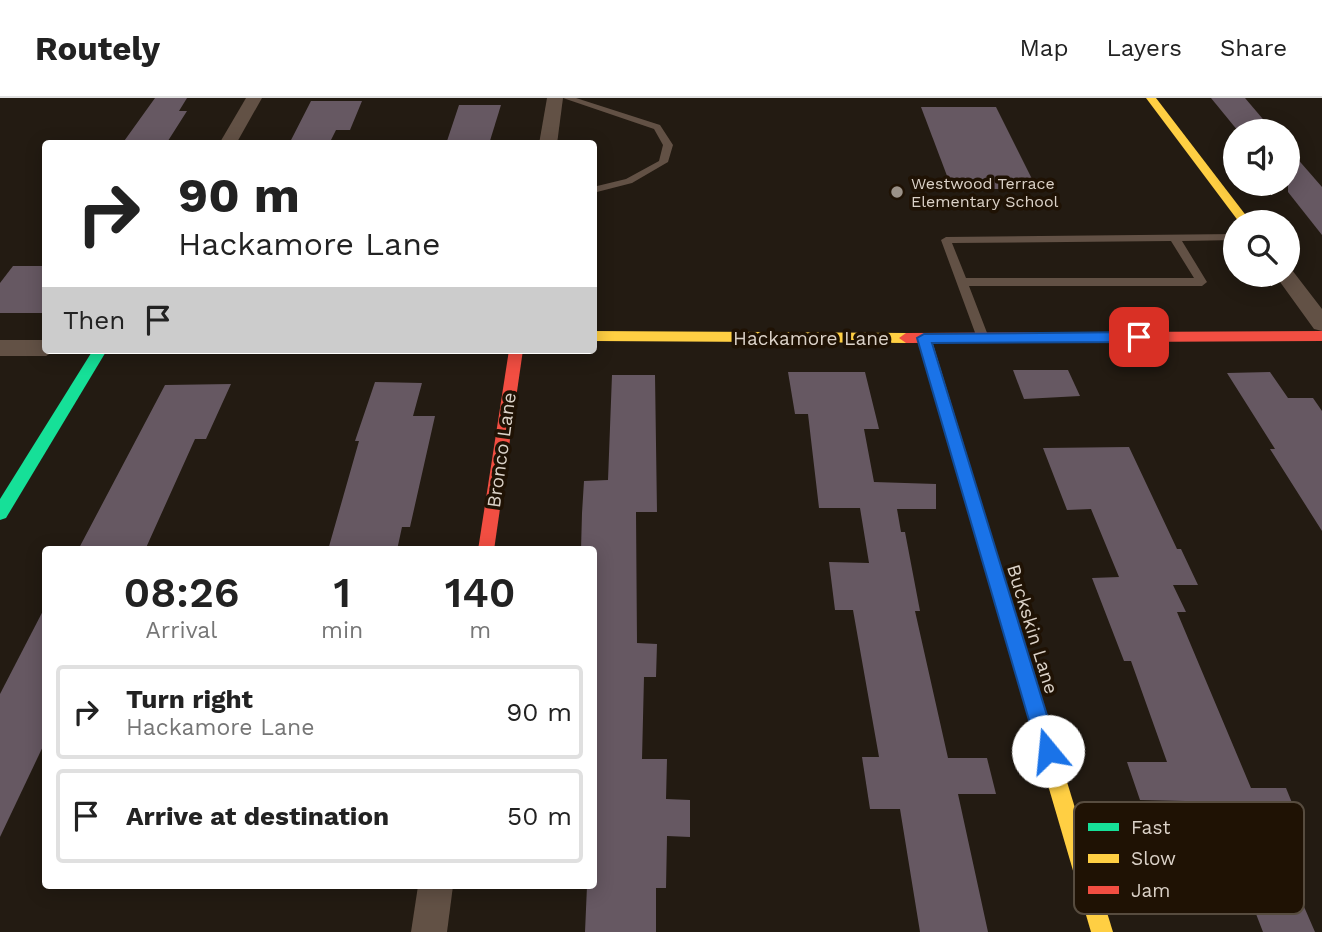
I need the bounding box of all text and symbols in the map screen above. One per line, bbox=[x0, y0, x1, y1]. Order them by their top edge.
text: Routely bbox=[35, 29, 160, 68]
text: Map bbox=[1020, 34, 1068, 62]
text: Layers bbox=[1106, 34, 1182, 62]
text: Share bbox=[1220, 34, 1287, 62]
map controls bbox=[1223, 119, 1300, 287]
button: sound bbox=[1223, 119, 1300, 196]
text: 90 m bbox=[178, 166, 300, 224]
icon: right bbox=[63, 168, 154, 259]
place label: Westwood Terrace Elementary School bbox=[911, 174, 1059, 211]
marker: Westwood Terrace Elementary School bbox=[889, 184, 905, 200]
button: search bbox=[1223, 210, 1300, 287]
text: Hackamore Lane bbox=[178, 225, 440, 263]
icon: arrive bbox=[139, 301, 177, 339]
text: Then bbox=[63, 305, 125, 335]
pin bbox=[1109, 307, 1169, 367]
icon: arrive bbox=[1120, 318, 1158, 356]
street label: Hackamore Lane bbox=[733, 327, 889, 350]
street label: Bronco Lane bbox=[482, 391, 521, 509]
street label: Buckskin Lane bbox=[1002, 562, 1063, 697]
text: 08:26 bbox=[123, 568, 240, 617]
text: 1 bbox=[333, 568, 351, 617]
text: 140 bbox=[445, 568, 516, 617]
text: Arrival bbox=[146, 617, 217, 644]
text: min bbox=[321, 617, 363, 644]
text: m bbox=[469, 617, 491, 644]
text: Turn right bbox=[126, 684, 253, 714]
icon: right bbox=[67, 693, 105, 731]
text: 90 m bbox=[506, 697, 572, 727]
text: Hackamore Lane bbox=[126, 714, 315, 741]
position arrow bbox=[1011, 714, 1085, 788]
icon: arrive bbox=[67, 797, 105, 835]
text: Arrive at destination bbox=[126, 801, 389, 831]
text: 50 m bbox=[507, 801, 572, 831]
legend bbox=[1074, 802, 1304, 914]
text: Fast bbox=[1131, 816, 1170, 839]
text: Slow bbox=[1131, 847, 1176, 870]
text: Jam bbox=[1131, 879, 1170, 902]

